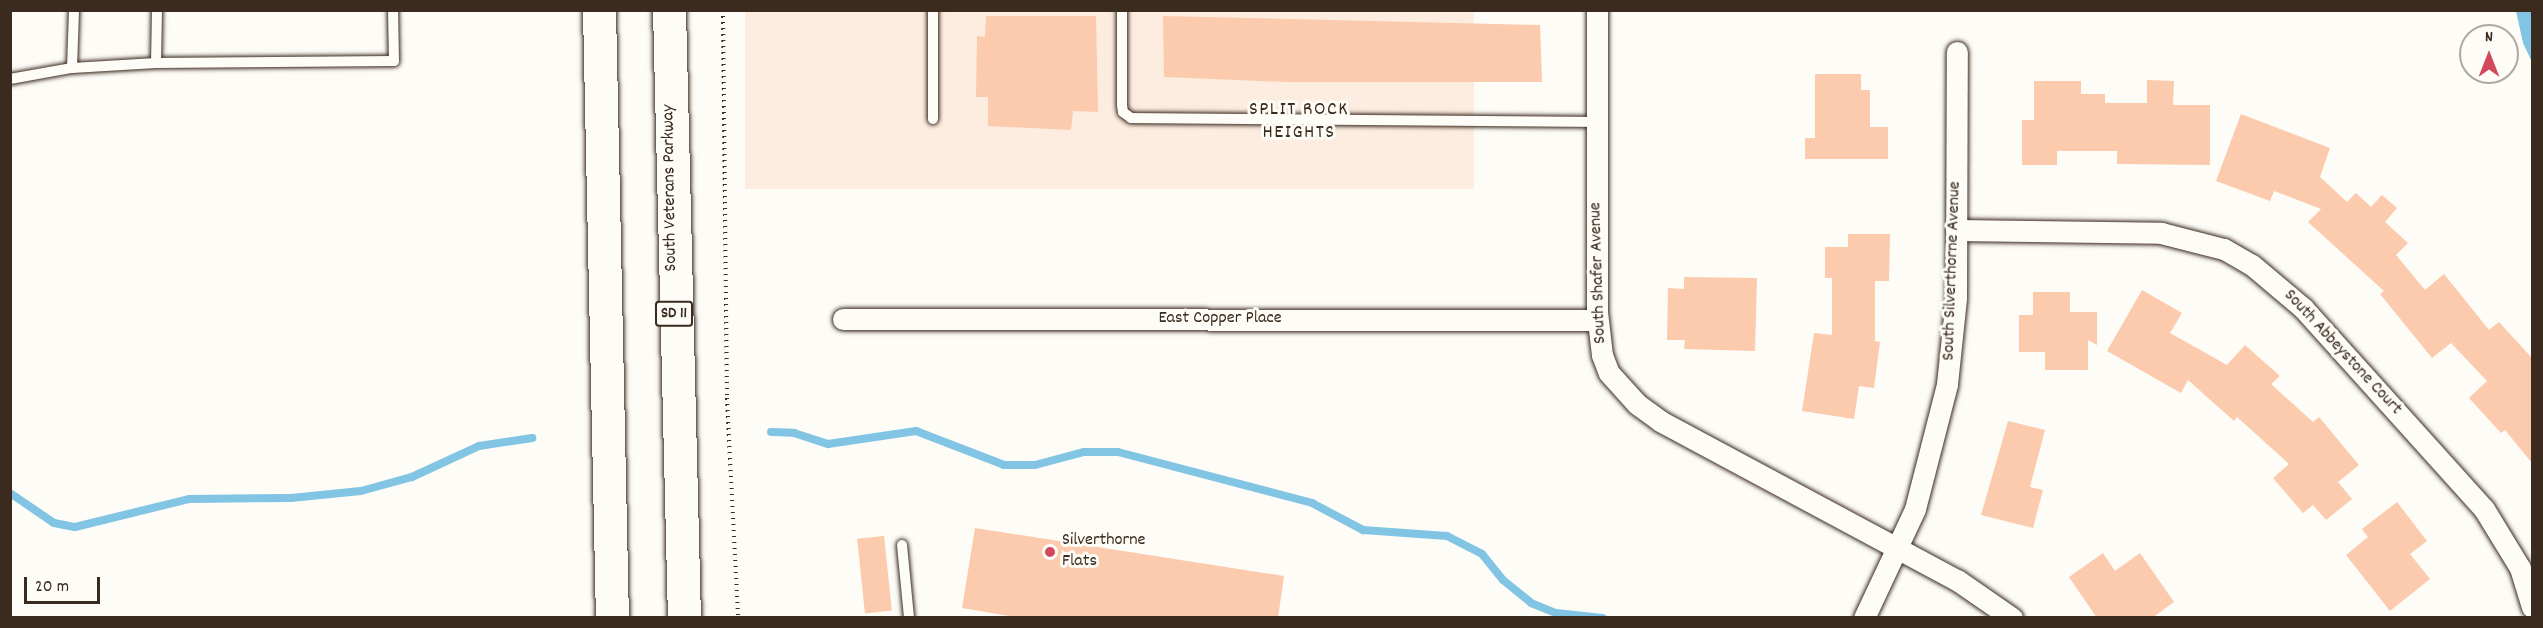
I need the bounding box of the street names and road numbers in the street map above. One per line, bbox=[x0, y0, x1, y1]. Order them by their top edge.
street label: South Veterans Parkway bbox=[659, 104, 683, 272]
street label: South Silverthorne Avenue bbox=[1939, 181, 1967, 361]
street label: South Shafer Avenue bbox=[1586, 202, 1612, 344]
street label: South Abbeystone Court bbox=[2278, 286, 2406, 420]
road number: SD 11 bbox=[654, 301, 694, 327]
street label: East Copper Place bbox=[1158, 308, 1282, 330]

